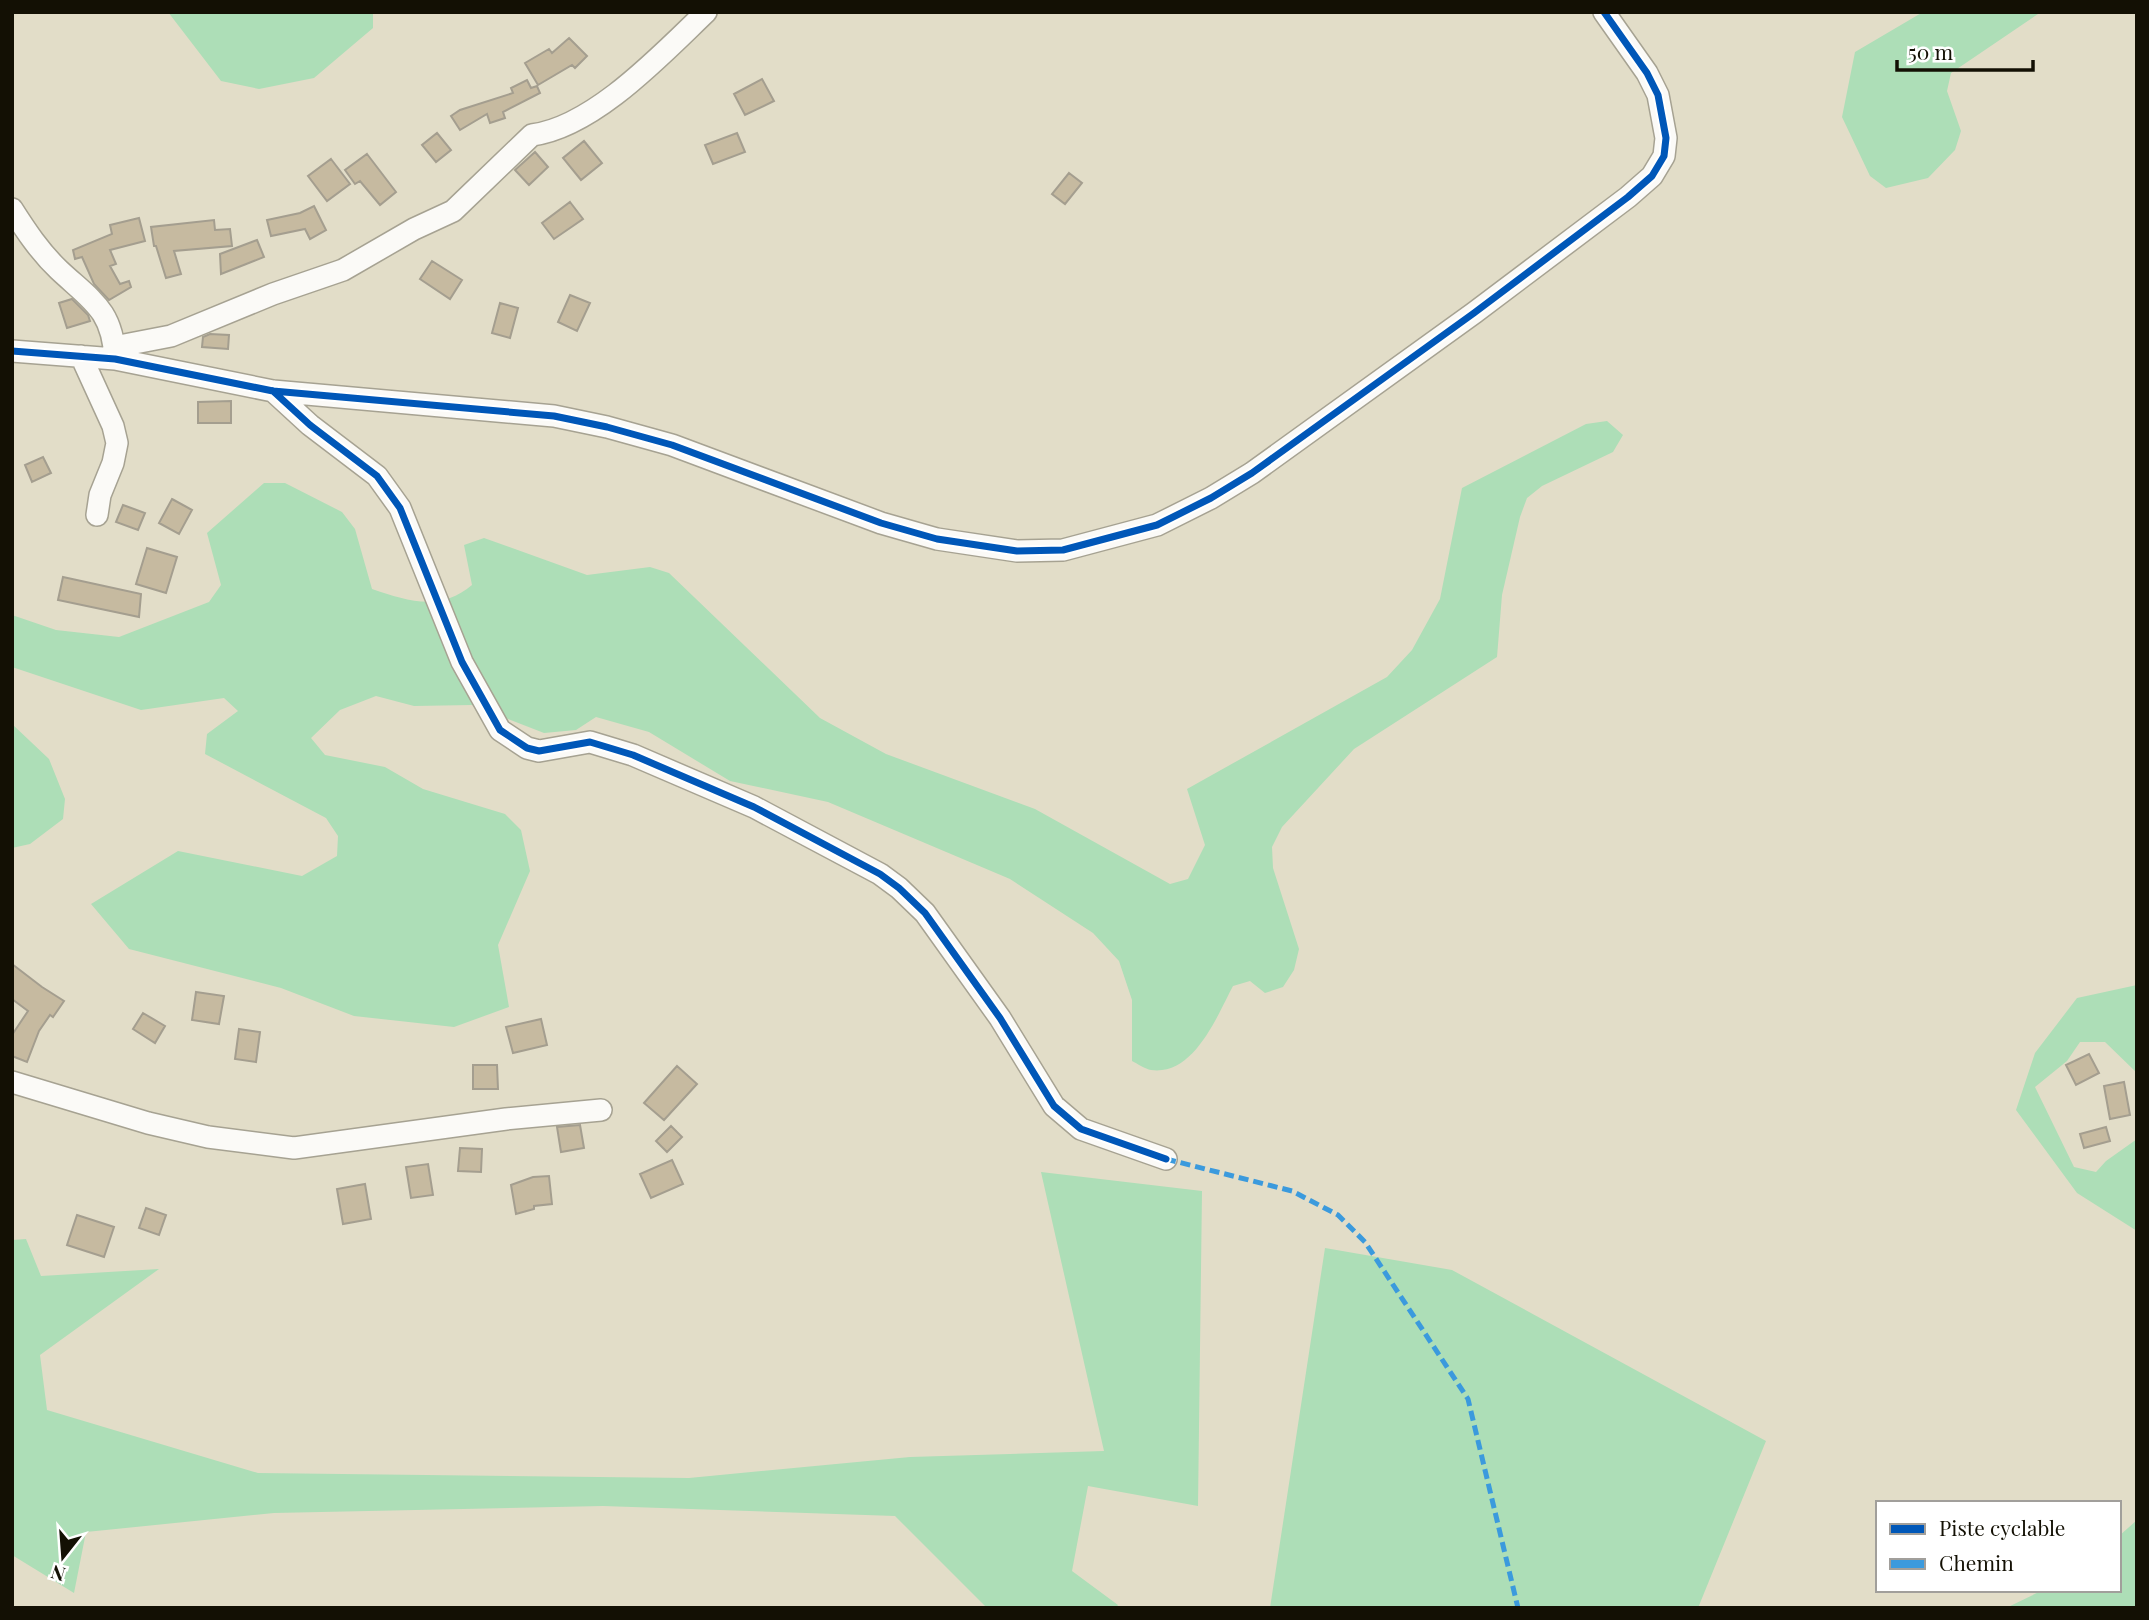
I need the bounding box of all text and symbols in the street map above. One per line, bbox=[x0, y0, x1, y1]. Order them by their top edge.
scale bar bbox=[1897, 28, 2034, 72]
text: 50 m bbox=[1908, 37, 1954, 65]
legend bbox=[1876, 1501, 2121, 1592]
text: Piste cyclable bbox=[1939, 1513, 2065, 1541]
north arrow bbox=[28, 1522, 98, 1592]
text: Chemin bbox=[1939, 1548, 2014, 1576]
text: N bbox=[47, 1560, 68, 1589]

